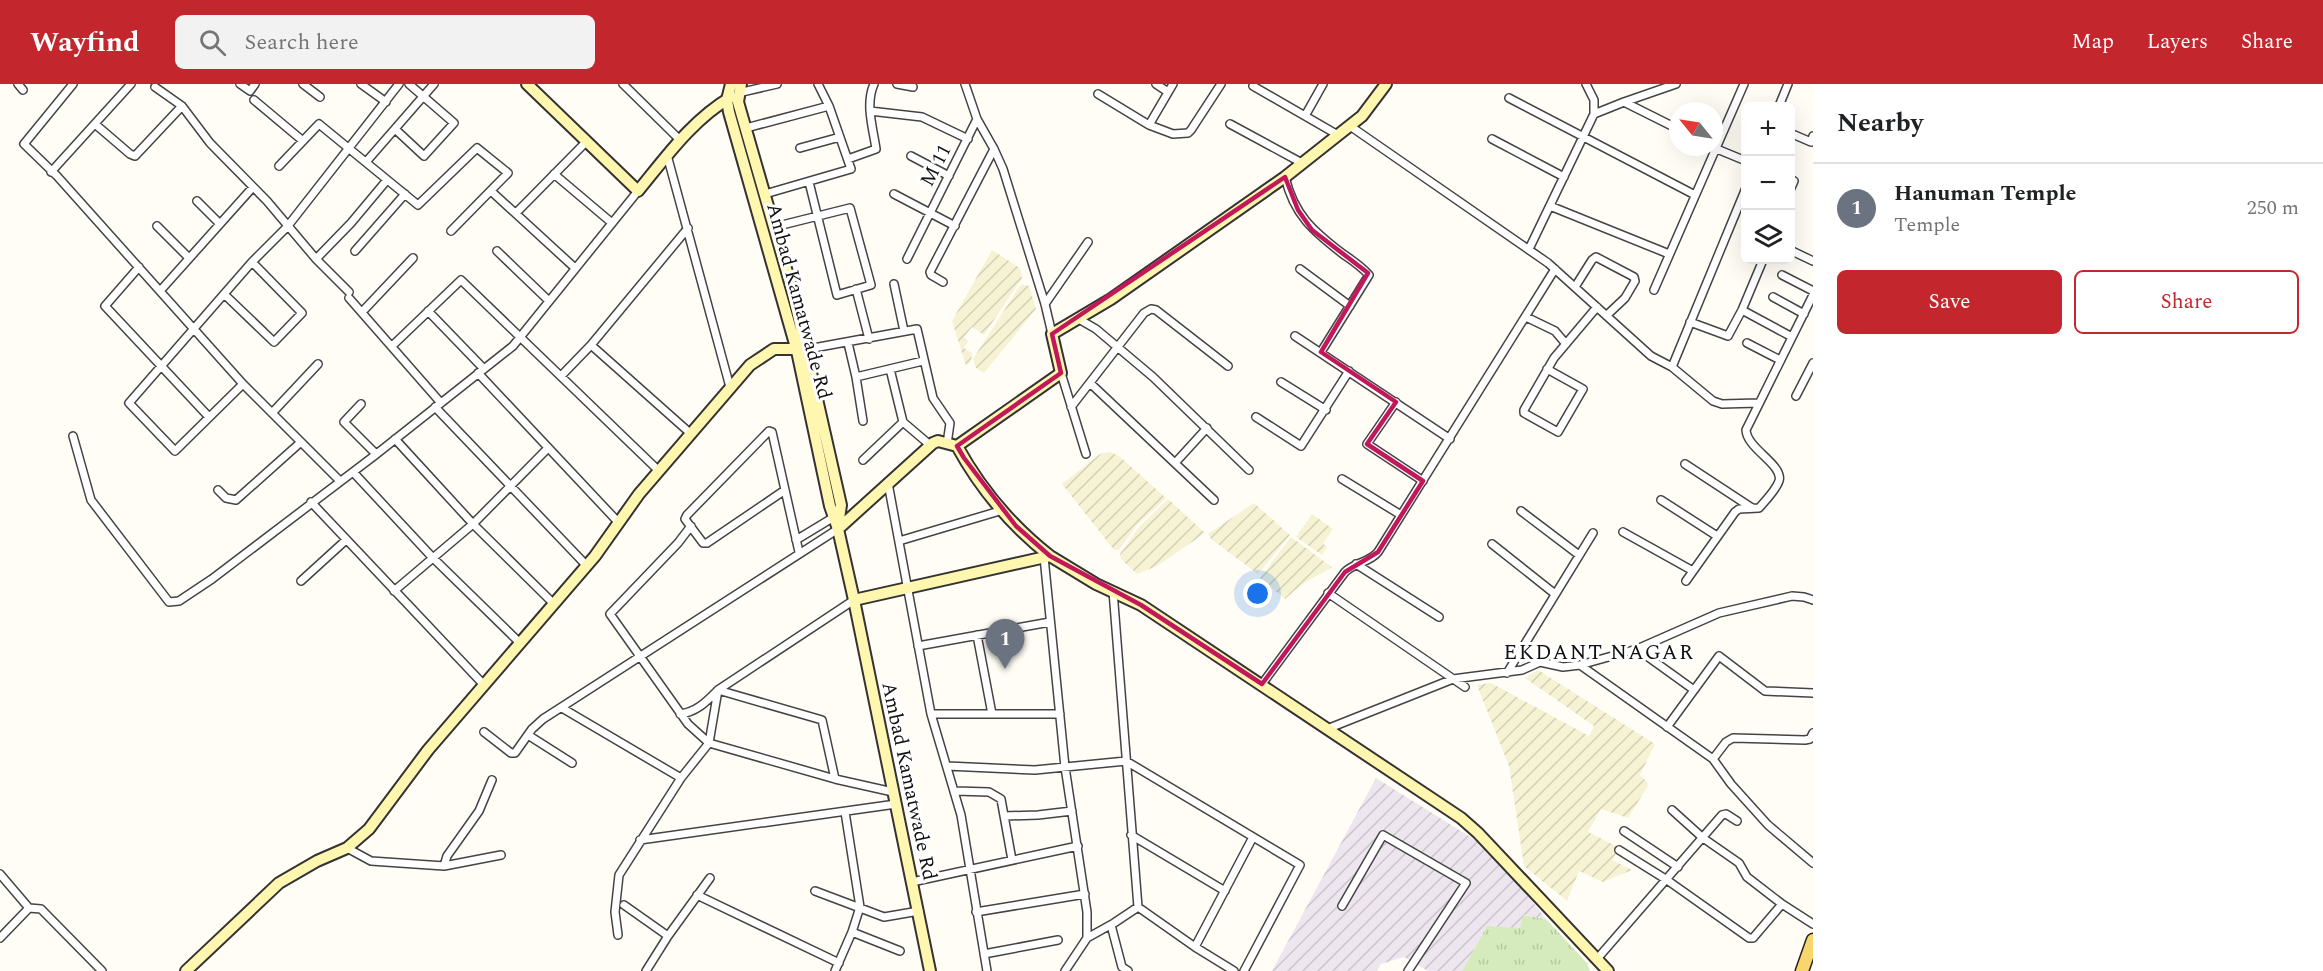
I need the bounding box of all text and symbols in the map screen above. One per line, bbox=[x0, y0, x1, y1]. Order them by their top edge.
search box bbox=[175, 15, 595, 69]
text: Wayfind bbox=[30, 21, 139, 64]
icon: search bbox=[196, 26, 229, 59]
text: Search here bbox=[244, 26, 359, 59]
text: Map bbox=[2072, 26, 2114, 58]
text: Layers bbox=[2147, 26, 2208, 58]
text: Share bbox=[2241, 26, 2293, 58]
north arrow bbox=[1669, 102, 1723, 156]
map controls bbox=[1741, 102, 1795, 264]
button: + bbox=[1741, 102, 1795, 156]
text: Nearby bbox=[1837, 103, 1923, 143]
street label: M 11 bbox=[912, 139, 959, 192]
button: − bbox=[1741, 156, 1795, 210]
text: Hanuman Temple bbox=[1894, 177, 2076, 210]
text: 1 bbox=[1851, 193, 1862, 223]
text: 250 m bbox=[2247, 193, 2299, 223]
street label: Ambad Kamatwade Rd bbox=[758, 200, 840, 403]
button: layers bbox=[1741, 210, 1795, 264]
text: Temple bbox=[1894, 210, 1960, 240]
button: Save bbox=[1837, 270, 2062, 334]
button: Share bbox=[2074, 270, 2299, 334]
your location bbox=[1243, 579, 1272, 608]
pin: 1 bbox=[986, 620, 1024, 669]
district label: EKDANT NAGAR bbox=[1504, 637, 1694, 669]
street label: Ambad Kamatwade Rd bbox=[873, 679, 945, 883]

